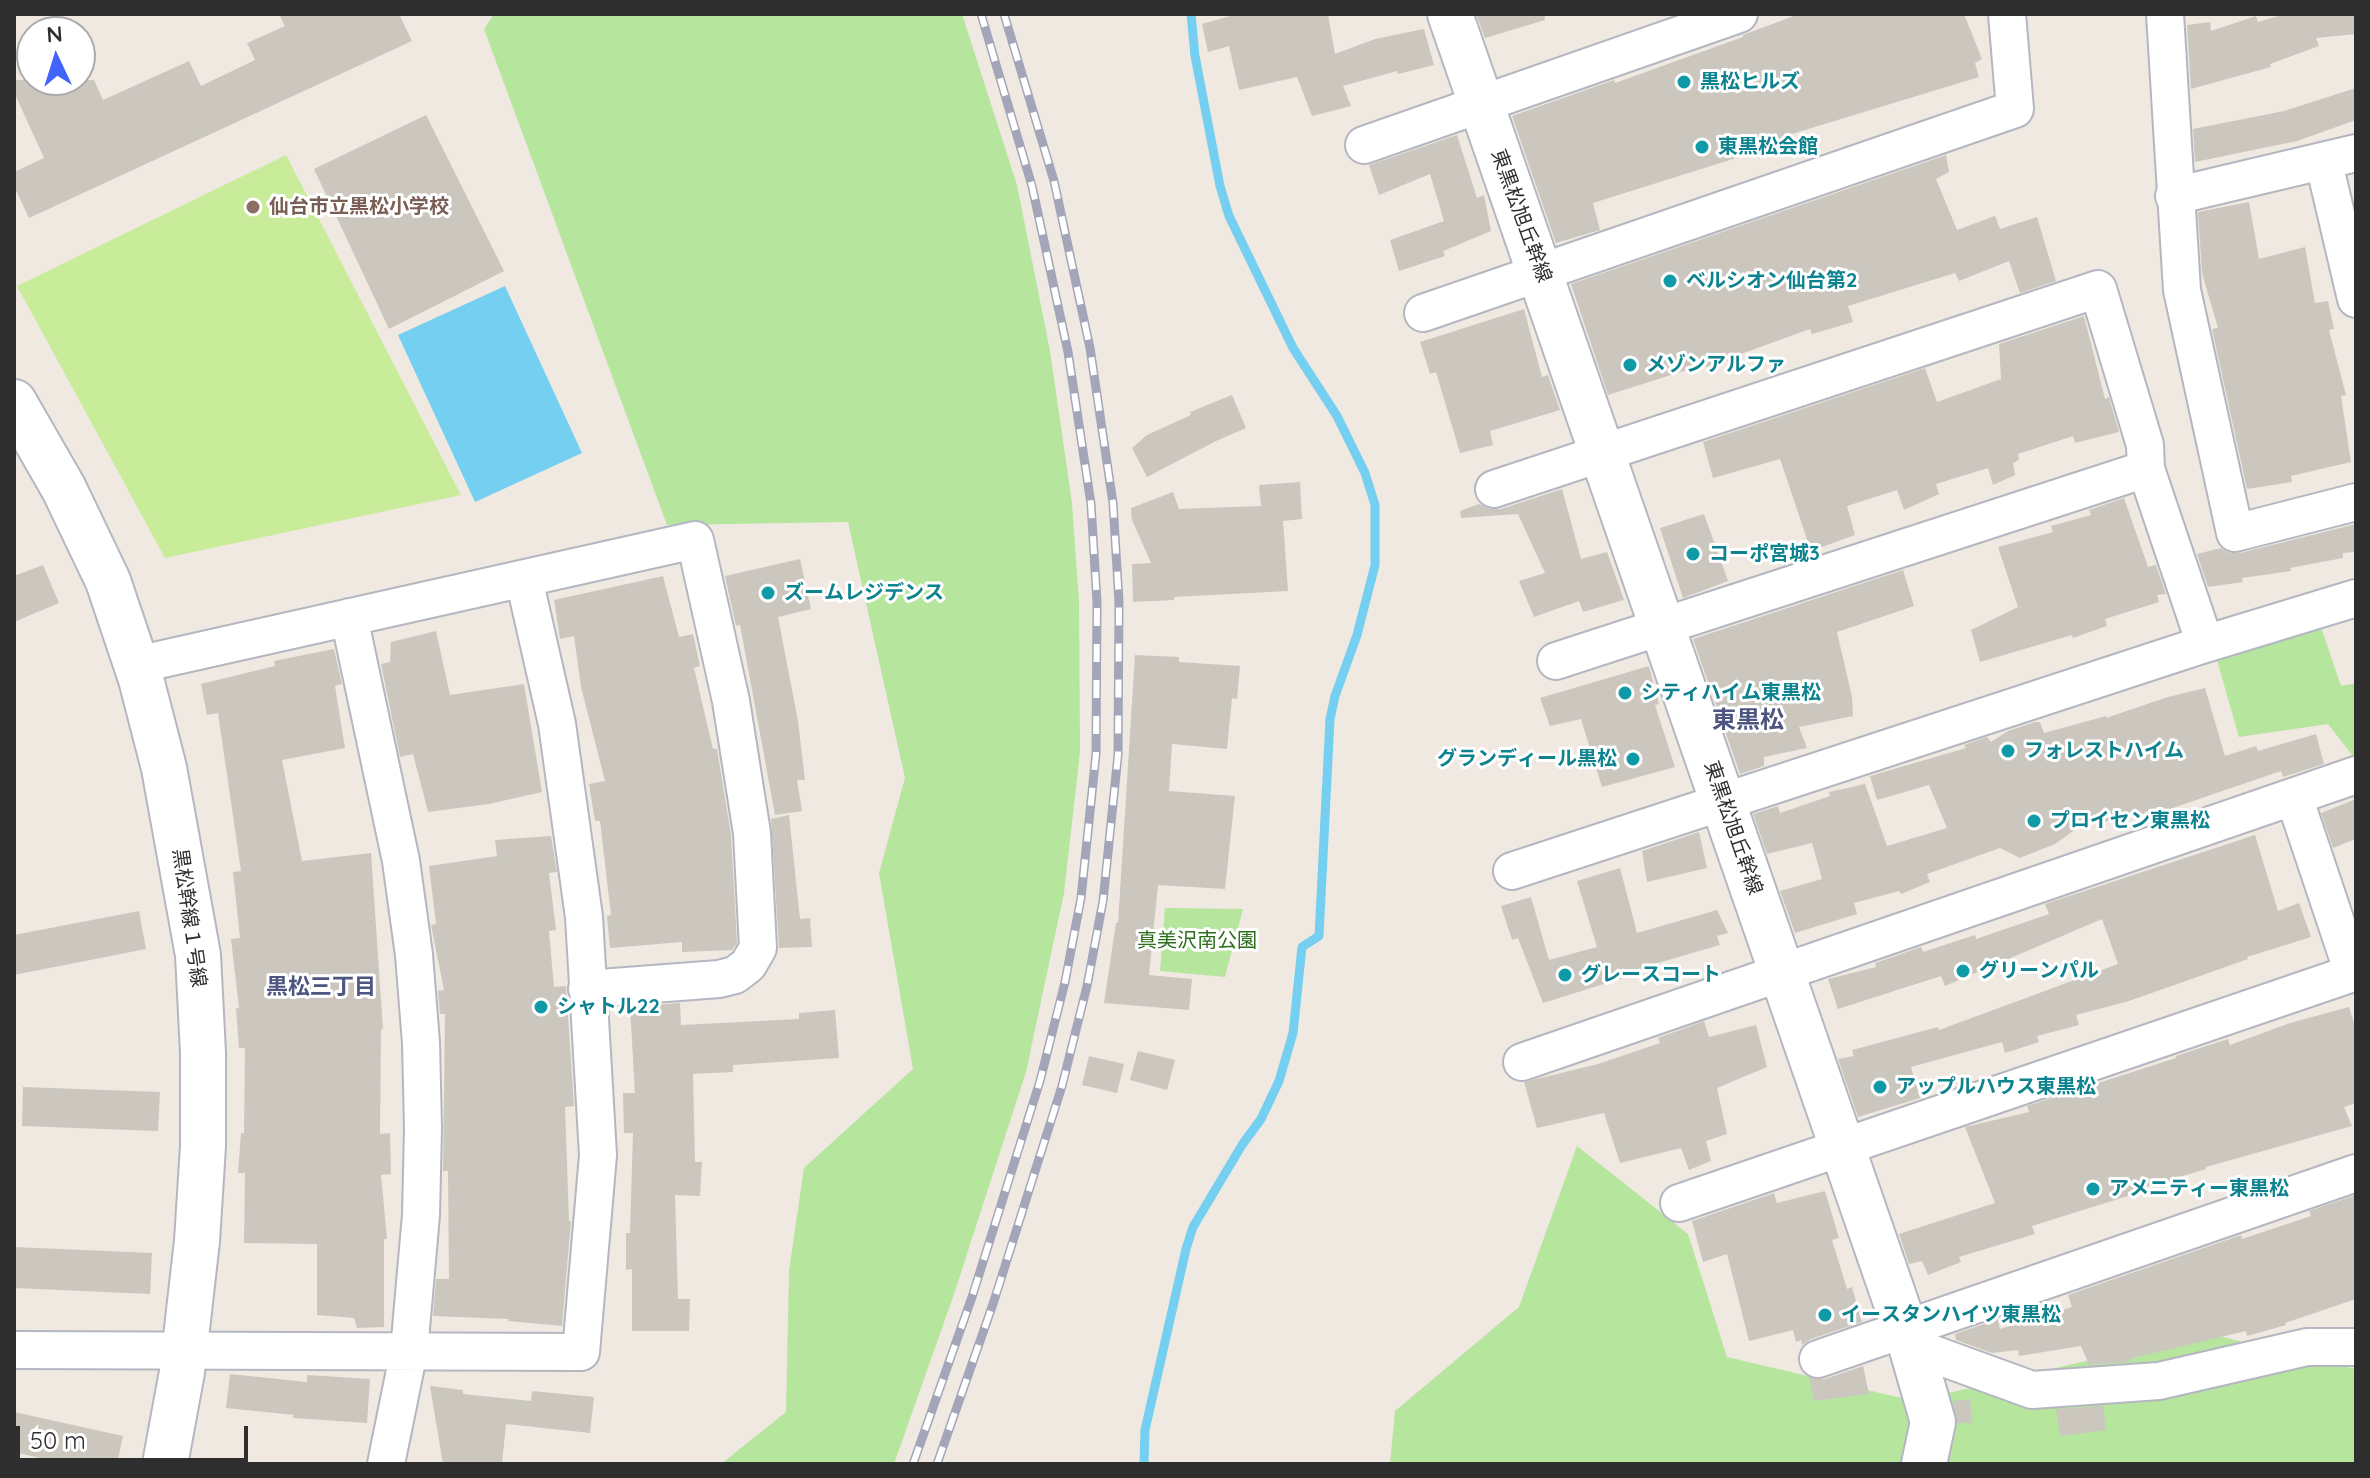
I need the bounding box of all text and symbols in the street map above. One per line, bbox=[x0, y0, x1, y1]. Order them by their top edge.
north arrow bbox=[16, 16, 96, 96]
text: N bbox=[45, 20, 64, 49]
place label: 黒松ヒルズ bbox=[1700, 70, 1800, 94]
marker: 黒松ヒルズ bbox=[1675, 73, 1693, 91]
place label: 東黒松会館 bbox=[1718, 135, 1818, 159]
marker: 東黒松会館 bbox=[1693, 138, 1711, 156]
street label: 東黒松旭丘幹線 bbox=[1486, 146, 1556, 286]
place label: 仙台市立黒松小学校 bbox=[269, 195, 449, 219]
marker: 仙台市立黒松小学校 bbox=[244, 198, 262, 216]
place label: ベルシオン仙台第2 bbox=[1686, 269, 1857, 293]
marker: ベルシオン仙台第2 bbox=[1661, 272, 1679, 290]
place label: メゾンアルファ bbox=[1646, 353, 1786, 377]
marker: メゾンアルファ bbox=[1621, 356, 1639, 374]
place label: コーポ宮城3 bbox=[1709, 542, 1820, 566]
marker: コーポ宮城3 bbox=[1684, 545, 1702, 563]
place label: ズームレジデンス bbox=[784, 581, 944, 605]
marker: ズームレジデンス bbox=[759, 584, 777, 602]
place label: シティハイム東黒松 bbox=[1641, 681, 1821, 705]
marker: シティハイム東黒松 bbox=[1616, 684, 1634, 702]
district label: 東黒松 bbox=[1712, 707, 1784, 735]
place label: フォレストハイム bbox=[2024, 739, 2184, 763]
marker: フォレストハイム bbox=[1999, 742, 2017, 760]
place label: グランディール黒松 bbox=[1437, 747, 1617, 771]
marker: グランディール黒松 bbox=[1624, 750, 1642, 768]
street label: 東黒松旭丘幹線 bbox=[1699, 758, 1767, 898]
place label: プロイセン東黒松 bbox=[2050, 809, 2210, 833]
marker: プロイセン東黒松 bbox=[2025, 812, 2043, 830]
street label: 黒松幹線１号線 bbox=[167, 847, 211, 989]
park label: 真美沢南公園 bbox=[1137, 929, 1257, 953]
place label: グリーンパル bbox=[1979, 959, 2099, 983]
marker: グリーンパル bbox=[1954, 962, 1972, 980]
place label: グレースコート bbox=[1581, 963, 1721, 987]
marker: グレースコート bbox=[1556, 966, 1574, 984]
district label: 黒松三丁目 bbox=[266, 974, 376, 1000]
place label: シャトル22 bbox=[557, 995, 660, 1019]
marker: シャトル22 bbox=[532, 998, 550, 1016]
place label: アップルハウス東黒松 bbox=[1896, 1075, 2096, 1099]
marker: アップルハウス東黒松 bbox=[1871, 1078, 1889, 1096]
place label: アメニティー東黒松 bbox=[2109, 1177, 2289, 1201]
marker: アメニティー東黒松 bbox=[2084, 1180, 2102, 1198]
place label: イースタンハイツ東黒松 bbox=[1841, 1303, 2061, 1327]
marker: イースタンハイツ東黒松 bbox=[1816, 1306, 1834, 1324]
scale bar bbox=[20, 1410, 252, 1460]
text: 50 m bbox=[30, 1425, 86, 1455]

